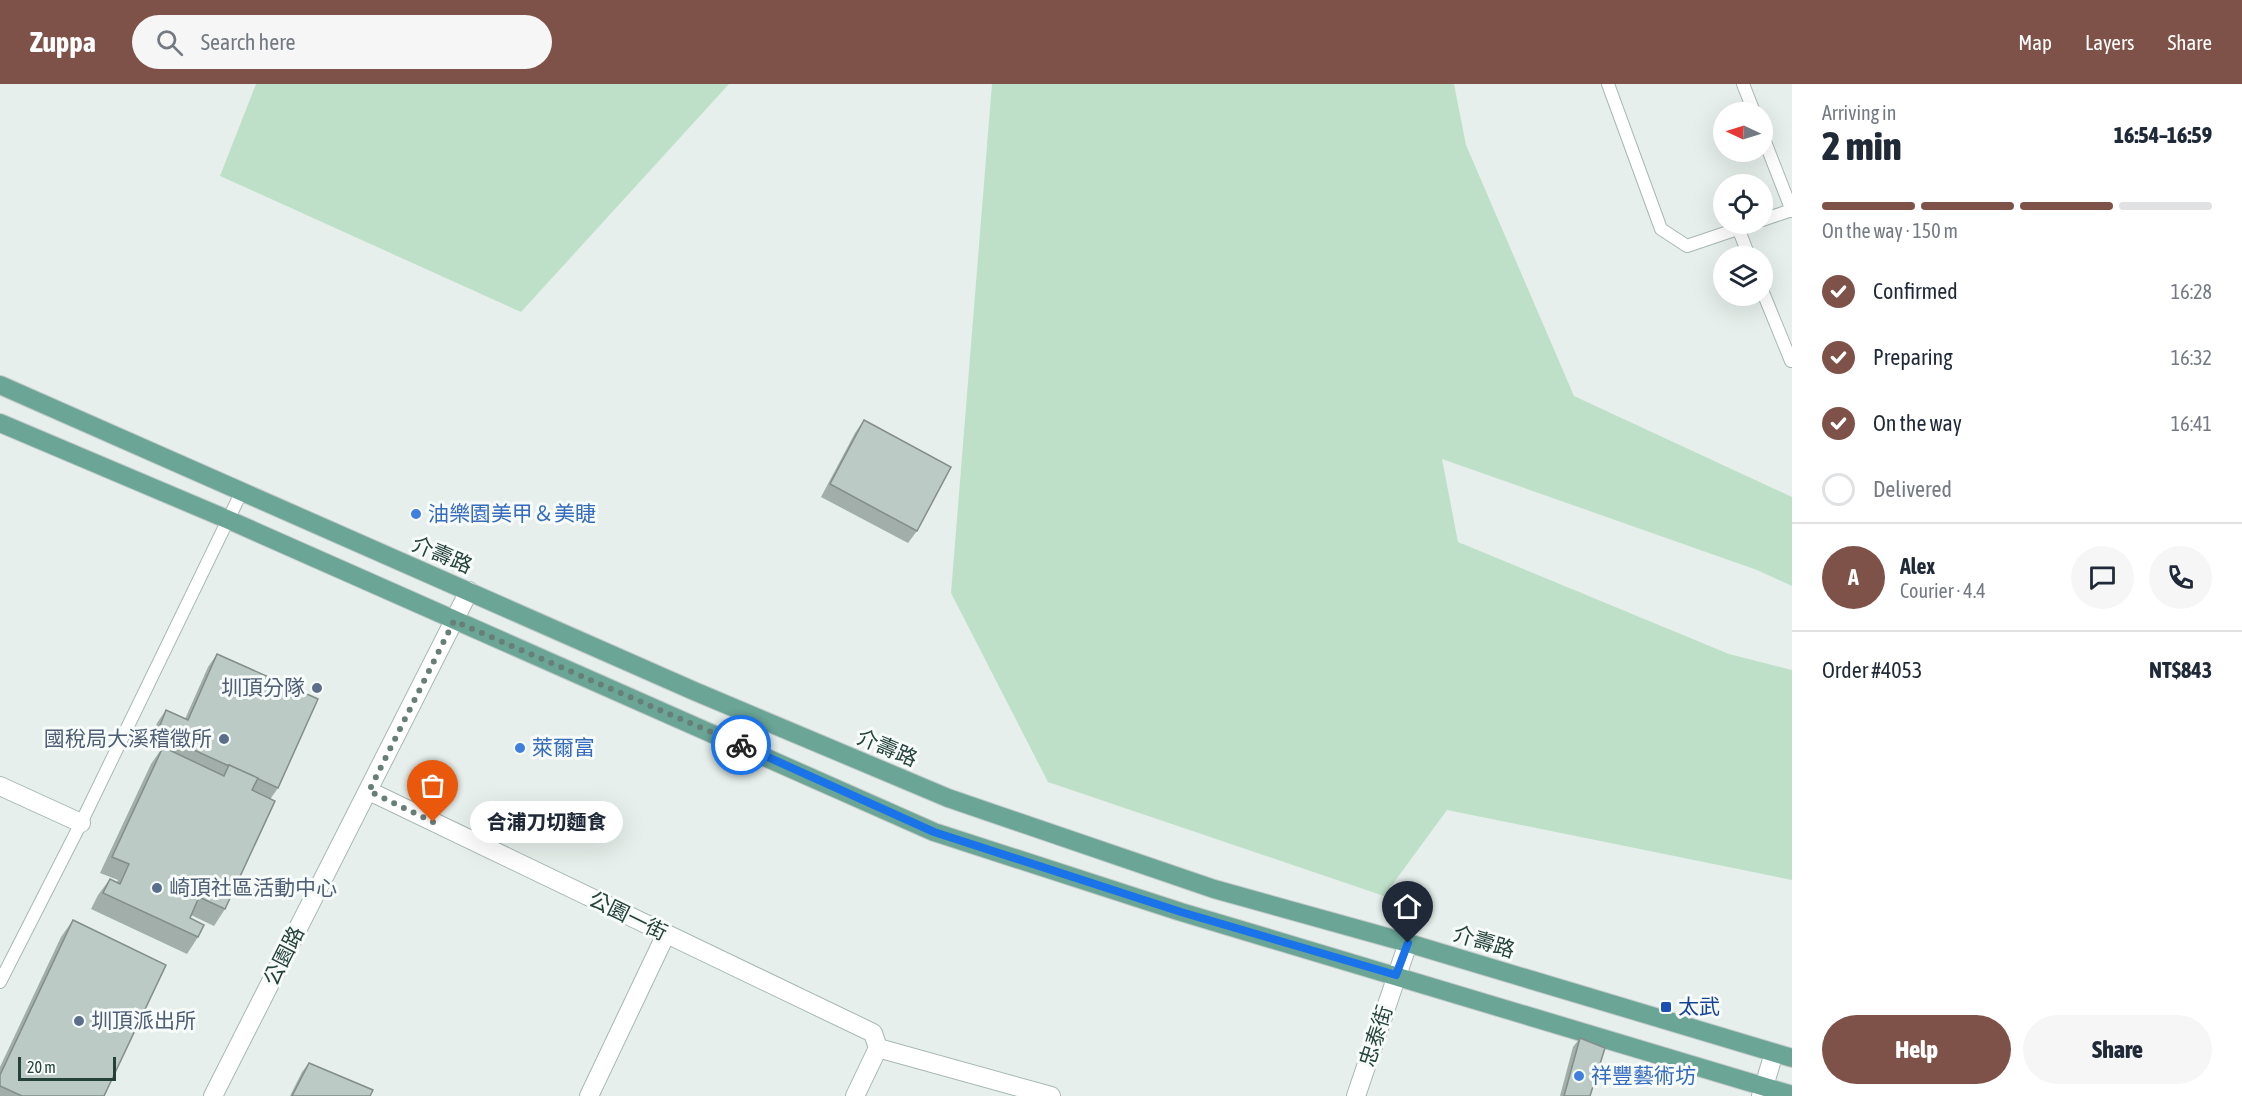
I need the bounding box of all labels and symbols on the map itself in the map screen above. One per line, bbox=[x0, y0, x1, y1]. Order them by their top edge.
north arrow bbox=[1713, 102, 1773, 162]
place label: 油樂園美甲＆美睫 bbox=[428, 501, 596, 525]
marker: 油樂園美甲＆美睫 bbox=[409, 507, 423, 521]
street label: 介壽路 bbox=[409, 531, 476, 577]
place label: 圳頂分隊 bbox=[221, 675, 305, 699]
marker: 圳頂分隊 bbox=[310, 681, 324, 695]
courier bbox=[711, 715, 771, 775]
street label: 介壽路 bbox=[854, 724, 921, 770]
place label: 國稅局大溪稽徵所 bbox=[44, 726, 212, 750]
marker: 國稅局大溪稽徵所 bbox=[217, 732, 231, 746]
place label: 萊爾富 bbox=[532, 735, 595, 759]
marker: 萊爾富 bbox=[513, 741, 527, 755]
pin bbox=[407, 760, 458, 822]
callout: 合浦刀切麵食 bbox=[469, 801, 622, 843]
place label: 崎頂社區活動中心 bbox=[169, 875, 337, 899]
marker: 崎頂社區活動中心 bbox=[150, 881, 164, 895]
pin bbox=[1382, 881, 1433, 943]
street label: 公園一街 bbox=[585, 886, 671, 944]
street label: 介壽路 bbox=[1451, 920, 1518, 962]
street label: 公園路 bbox=[258, 922, 308, 989]
place label: 太武 bbox=[1678, 994, 1720, 1018]
marker: 太武 bbox=[1659, 1000, 1673, 1014]
street label: 忠泰街 bbox=[1354, 1002, 1396, 1069]
place label: 圳頂派出所 bbox=[91, 1008, 196, 1032]
marker: 圳頂派出所 bbox=[72, 1014, 86, 1028]
scale bar bbox=[18, 1054, 116, 1082]
place label: 祥豐藝術坊 bbox=[1591, 1063, 1696, 1087]
marker: 祥豐藝術坊 bbox=[1572, 1069, 1586, 1083]

